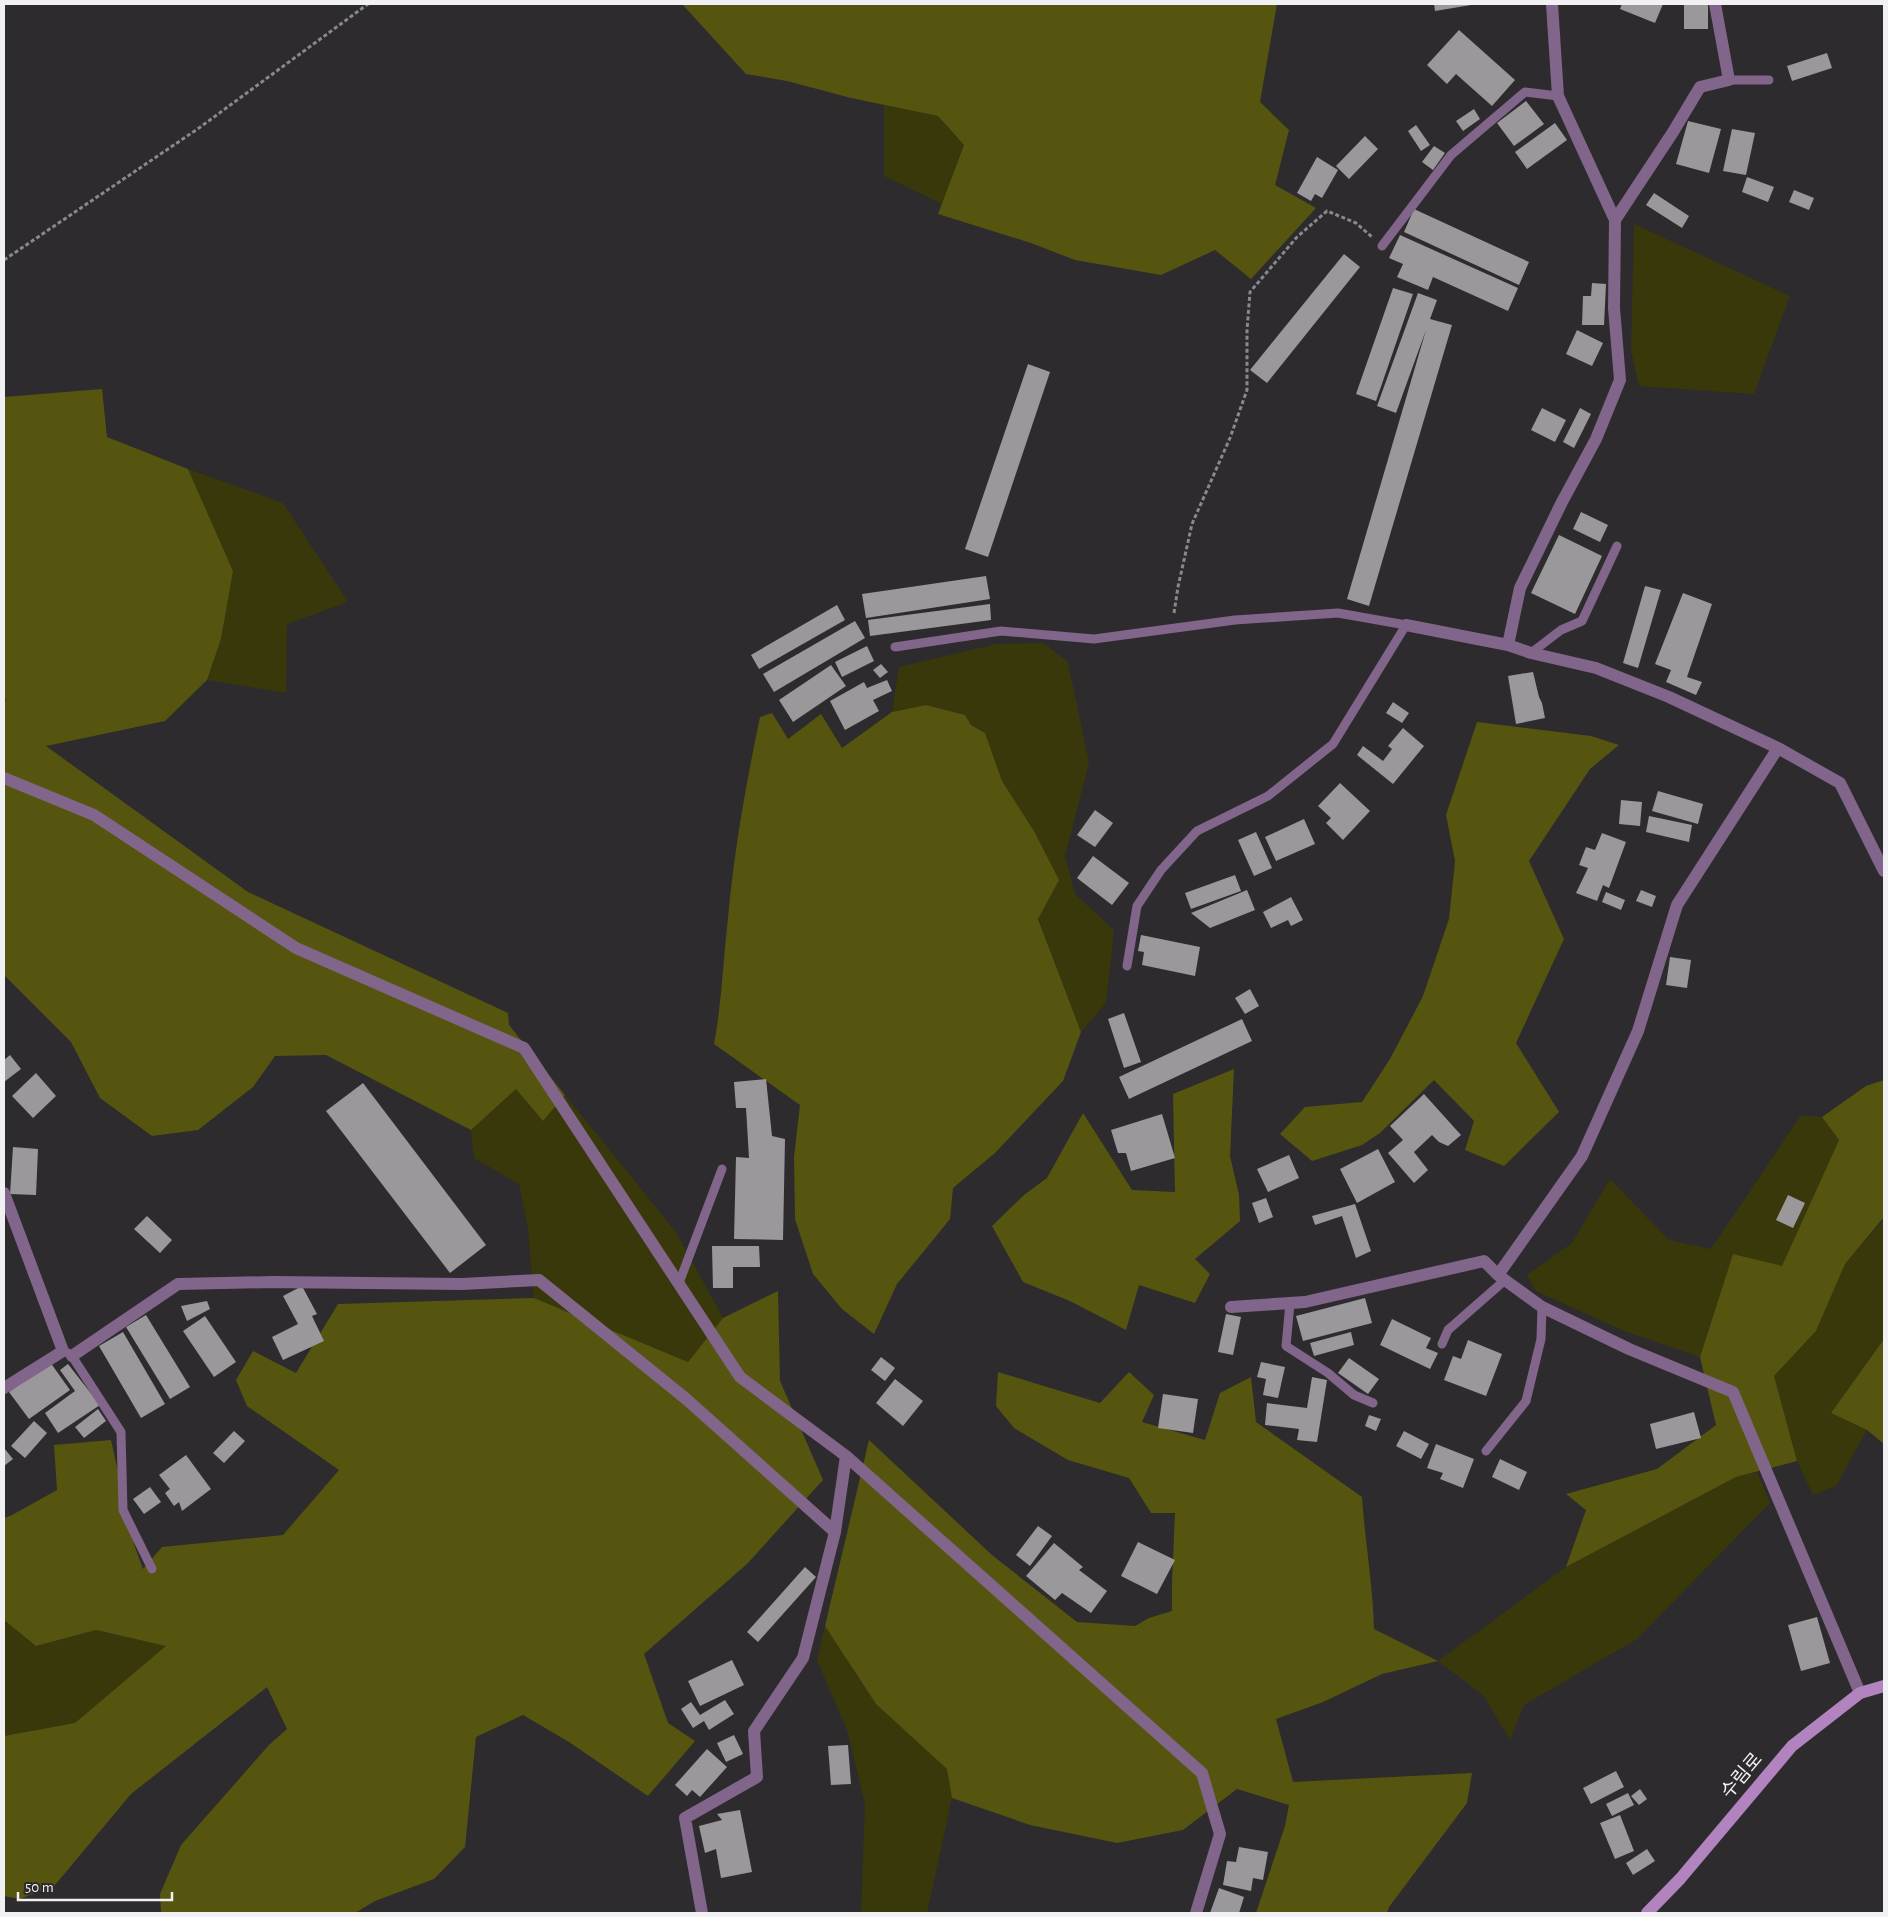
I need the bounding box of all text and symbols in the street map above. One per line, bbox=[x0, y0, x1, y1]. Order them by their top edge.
street label: 수림로 bbox=[1717, 1749, 1766, 1802]
scale bar bbox=[18, 1870, 171, 1902]
text: 50 m bbox=[25, 1880, 54, 1895]

